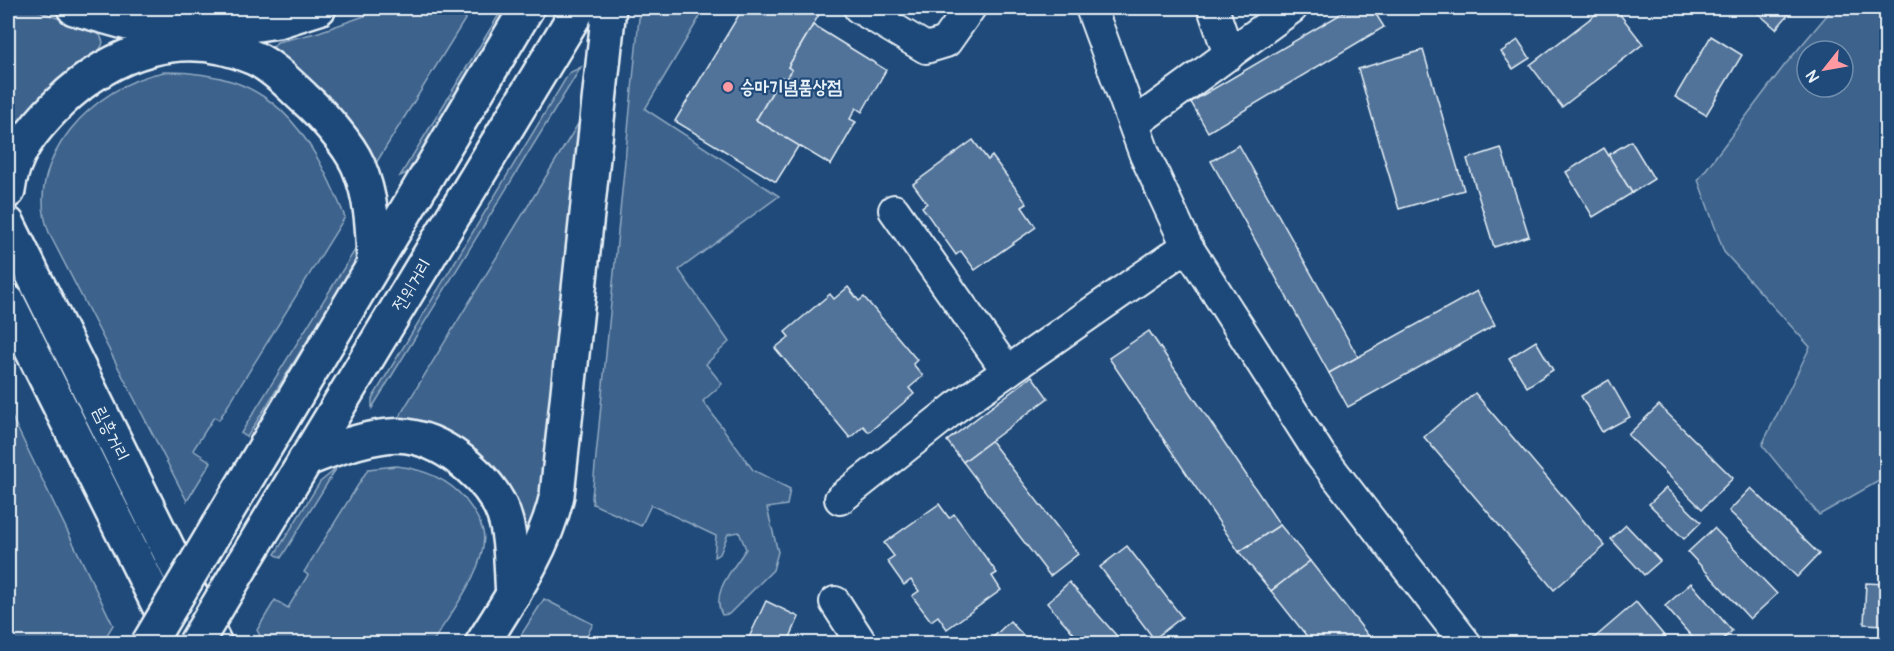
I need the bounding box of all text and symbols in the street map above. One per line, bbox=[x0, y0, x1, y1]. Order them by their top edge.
north arrow bbox=[1795, 39, 1855, 99]
text: N bbox=[1802, 66, 1824, 86]
place label: 승마기념품상점 bbox=[740, 76, 842, 99]
marker: 승마기념품상점 bbox=[721, 80, 735, 94]
street label: 전위거리 bbox=[387, 254, 437, 316]
street label: 림흥거리 bbox=[88, 403, 134, 465]

